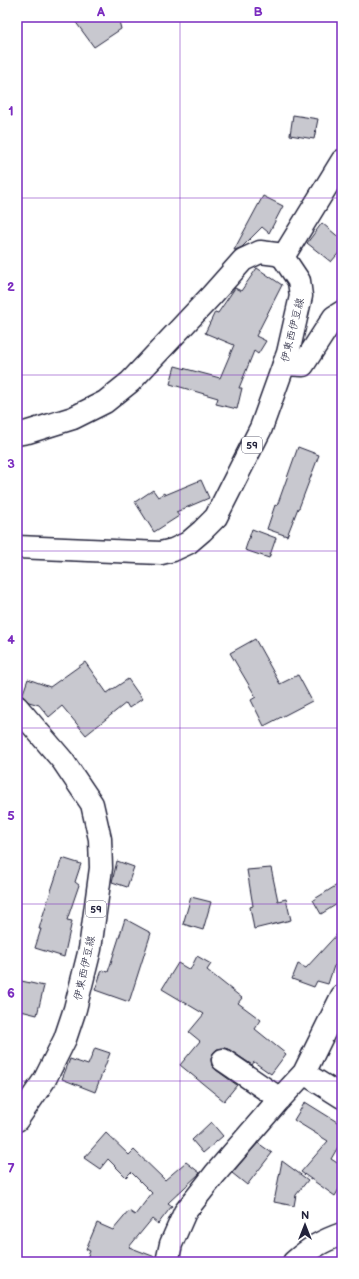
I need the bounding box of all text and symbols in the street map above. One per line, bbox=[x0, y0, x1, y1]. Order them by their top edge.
text: A bbox=[96, 4, 105, 20]
text: B bbox=[253, 4, 263, 20]
text: 1 bbox=[8, 103, 14, 119]
text: 2 bbox=[7, 279, 15, 295]
street label: 伊東西伊豆線 bbox=[278, 297, 307, 364]
road number: 59 bbox=[242, 437, 262, 453]
text: 3 bbox=[7, 456, 15, 472]
text: 4 bbox=[7, 632, 15, 648]
text: 5 bbox=[7, 808, 15, 824]
road number: 59 bbox=[86, 901, 106, 917]
street label: 伊東西伊豆線 bbox=[71, 934, 98, 1002]
text: 6 bbox=[7, 985, 15, 1001]
text: 7 bbox=[7, 1161, 15, 1177]
north arrow bbox=[285, 1205, 325, 1245]
text: N bbox=[301, 1209, 309, 1222]

